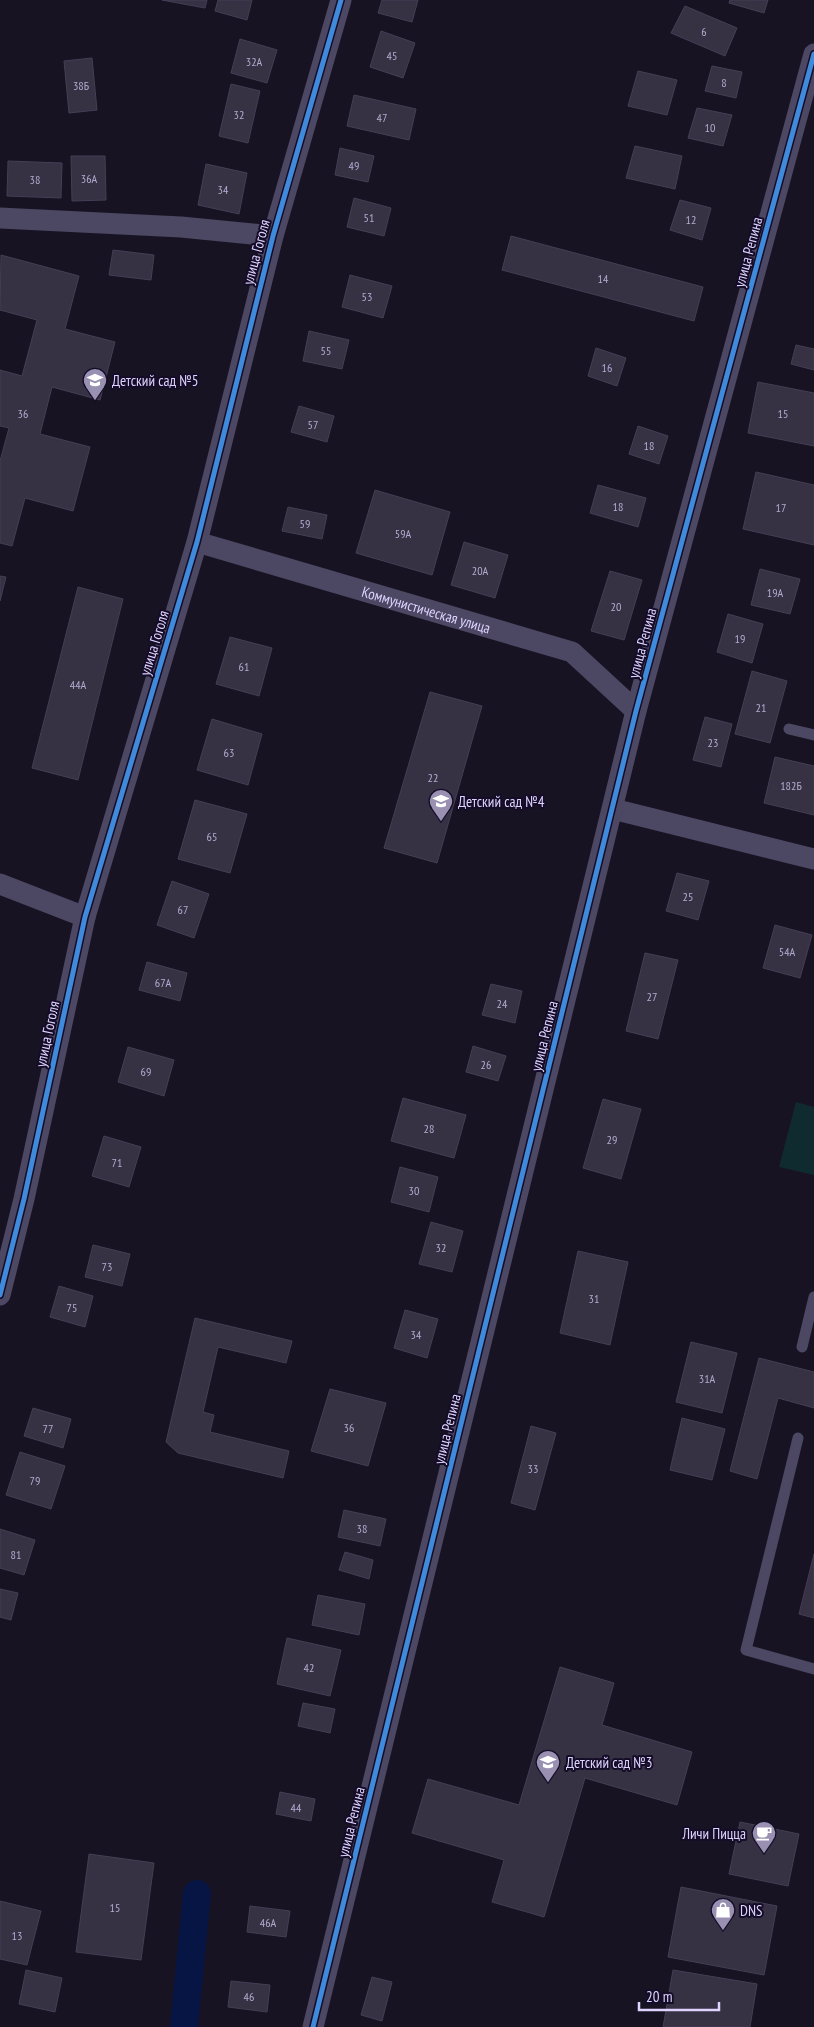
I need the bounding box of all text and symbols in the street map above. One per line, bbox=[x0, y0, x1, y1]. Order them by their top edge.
house number: 6 bbox=[701, 24, 707, 39]
house number: 45 bbox=[387, 48, 397, 63]
house number: 32А bbox=[246, 54, 263, 69]
house number: 8 bbox=[721, 75, 727, 90]
house number: 38Б bbox=[73, 78, 89, 93]
house number: 32 bbox=[234, 107, 244, 122]
house number: 47 bbox=[377, 110, 387, 125]
house number: 10 bbox=[705, 120, 715, 135]
house number: 49 bbox=[349, 158, 359, 173]
house number: 36А bbox=[81, 171, 98, 186]
house number: 38 bbox=[30, 172, 40, 187]
house number: 34 bbox=[218, 182, 229, 197]
house number: 51 bbox=[364, 210, 374, 225]
house number: 12 bbox=[686, 212, 696, 227]
street label: улица Репина bbox=[730, 215, 766, 289]
street label: улица Гоголя bbox=[238, 217, 274, 287]
house number: 14 bbox=[598, 271, 609, 286]
house number: 53 bbox=[362, 289, 372, 304]
house number: 55 bbox=[321, 343, 331, 358]
house number: 16 bbox=[602, 360, 612, 375]
school or university icon: Детский сад №5 bbox=[82, 367, 108, 401]
place label: Детский сад №5 bbox=[112, 371, 198, 390]
house number: 36 bbox=[18, 406, 28, 421]
house number: 15 bbox=[778, 406, 788, 421]
house number: 57 bbox=[308, 417, 318, 432]
house number: 18 bbox=[644, 438, 654, 453]
house number: 18 bbox=[613, 499, 623, 514]
house number: 17 bbox=[776, 500, 786, 515]
house number: 59 bbox=[300, 516, 310, 531]
house number: 59А bbox=[395, 526, 412, 541]
house number: 20А bbox=[472, 563, 489, 578]
street label: Коммунистическая улица bbox=[360, 581, 493, 637]
house number: 19А bbox=[767, 585, 784, 600]
house number: 20 bbox=[611, 599, 621, 614]
street label: улица Репина bbox=[624, 606, 660, 680]
street label: улица Гоголя bbox=[135, 608, 173, 678]
house number: 19 bbox=[735, 631, 745, 646]
house number: 61 bbox=[239, 659, 249, 674]
house number: 44А bbox=[70, 677, 87, 692]
house number: 21 bbox=[756, 700, 766, 715]
house number: 23 bbox=[708, 735, 718, 750]
house number: 63 bbox=[224, 745, 234, 760]
house number: 22 bbox=[428, 770, 438, 785]
house number: 182Б bbox=[780, 778, 802, 793]
school or university icon: Детский сад №4 bbox=[428, 788, 454, 822]
place label: Детский сад №4 bbox=[458, 792, 545, 811]
house number: 65 bbox=[207, 829, 217, 844]
house number: 25 bbox=[683, 889, 693, 904]
house number: 67 bbox=[178, 902, 188, 917]
house number: 54А bbox=[779, 944, 796, 959]
house number: 67А bbox=[155, 975, 172, 990]
house number: 27 bbox=[647, 989, 657, 1004]
house number: 24 bbox=[497, 996, 508, 1011]
street label: улица Гоголя bbox=[31, 999, 63, 1069]
street label: улица Репина bbox=[526, 999, 562, 1073]
house number: 26 bbox=[481, 1057, 491, 1072]
house number: 69 bbox=[141, 1064, 151, 1079]
house number: 28 bbox=[424, 1121, 434, 1136]
house number: 29 bbox=[607, 1132, 617, 1147]
house number: 71 bbox=[112, 1155, 122, 1170]
house number: 30 bbox=[409, 1183, 419, 1198]
house number: 32 bbox=[436, 1240, 446, 1255]
house number: 73 bbox=[102, 1259, 112, 1274]
house number: 31 bbox=[589, 1291, 599, 1306]
house number: 75 bbox=[67, 1300, 77, 1315]
house number: 34 bbox=[411, 1327, 422, 1342]
house number: 31А bbox=[699, 1371, 716, 1386]
street label: улица Репина bbox=[429, 1392, 465, 1466]
house number: 36 bbox=[344, 1420, 354, 1435]
house number: 77 bbox=[43, 1421, 53, 1436]
house number: 33 bbox=[528, 1461, 538, 1476]
house number: 79 bbox=[30, 1473, 40, 1488]
house number: 38 bbox=[357, 1521, 367, 1536]
house number: 81 bbox=[11, 1547, 21, 1562]
house number: 42 bbox=[304, 1660, 314, 1675]
school or university icon: Детский сад №3 bbox=[535, 1749, 561, 1783]
place label: Детский сад №3 bbox=[566, 1753, 652, 1772]
street label: улица Репина bbox=[333, 1785, 369, 1859]
house number: 44 bbox=[291, 1800, 302, 1815]
cafe icon: Личи Пицца bbox=[751, 1820, 777, 1854]
place label: Личи Пицца bbox=[681, 1824, 746, 1843]
shop icon: DNS bbox=[710, 1897, 736, 1931]
house number: 15 bbox=[110, 1900, 120, 1915]
place label: DNS bbox=[740, 1901, 762, 1920]
house number: 46А bbox=[260, 1915, 277, 1930]
house number: 13 bbox=[12, 1928, 22, 1943]
scale bar bbox=[639, 1980, 719, 2012]
text: 20 m bbox=[646, 1987, 672, 2006]
house number: 46 bbox=[244, 1989, 254, 2004]

